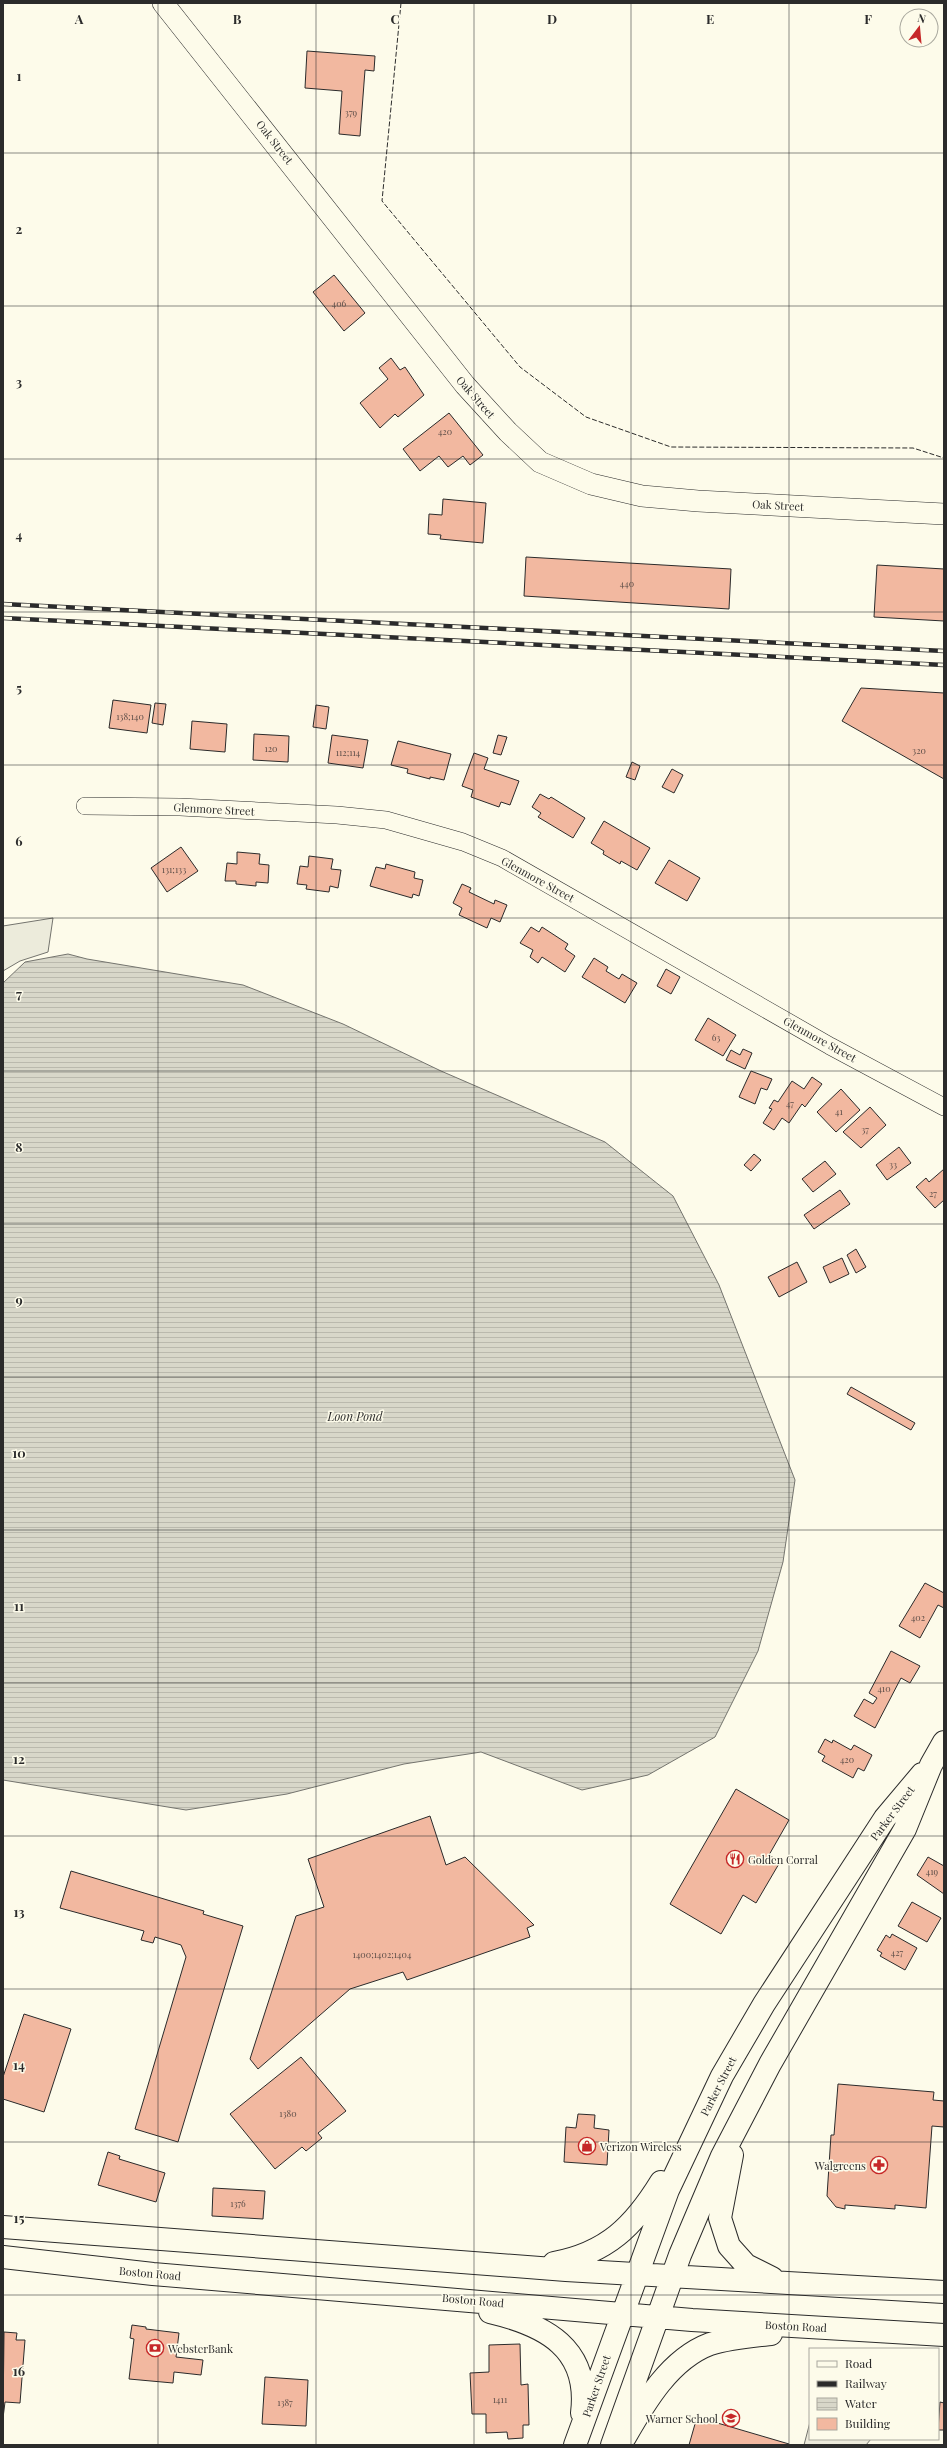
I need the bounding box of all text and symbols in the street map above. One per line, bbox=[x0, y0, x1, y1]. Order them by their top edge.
north arrow bbox=[899, 8, 939, 48]
text: A bbox=[74, 10, 84, 27]
text: B bbox=[233, 10, 242, 27]
text: C bbox=[390, 10, 400, 27]
text: D bbox=[547, 10, 557, 27]
text: E bbox=[706, 10, 714, 27]
text: F bbox=[864, 10, 872, 27]
text: N bbox=[916, 10, 928, 26]
text: 1 bbox=[17, 67, 22, 84]
house number: 379 bbox=[345, 106, 358, 118]
street label: Oak Street bbox=[253, 117, 297, 167]
text: 2 bbox=[16, 220, 23, 237]
house number: 406 bbox=[332, 297, 347, 309]
text: 3 bbox=[16, 373, 22, 390]
street label: Oak Street bbox=[453, 373, 499, 422]
house number: 420 bbox=[438, 425, 452, 437]
street label: Oak Street bbox=[752, 496, 804, 514]
text: 4 bbox=[16, 526, 23, 543]
house number: 440 bbox=[620, 577, 634, 589]
text: 5 bbox=[16, 679, 22, 696]
house number: 138;140 bbox=[116, 710, 144, 722]
house number: 120 bbox=[264, 742, 278, 754]
house number: 320 bbox=[912, 744, 926, 756]
house number: 112;114 bbox=[336, 746, 361, 758]
street label: Glenmore Street bbox=[173, 799, 255, 819]
text: 6 bbox=[15, 832, 23, 849]
street label: Glenmore Street bbox=[499, 853, 577, 905]
house number: 131;133 bbox=[162, 863, 186, 875]
text: 7 bbox=[16, 985, 22, 1002]
street label: Glenmore Street bbox=[781, 1013, 859, 1065]
house number: 63 bbox=[712, 1031, 720, 1043]
house number: 47 bbox=[786, 1097, 794, 1109]
house number: 41 bbox=[835, 1105, 844, 1117]
house number: 37 bbox=[861, 1123, 869, 1135]
text: 8 bbox=[15, 1138, 23, 1155]
house number: 33 bbox=[889, 1158, 897, 1170]
house number: 27 bbox=[929, 1187, 937, 1199]
text: 9 bbox=[15, 1291, 23, 1308]
water label: Loon Pond bbox=[326, 1408, 383, 1424]
text: 10 bbox=[12, 1444, 26, 1461]
text: 11 bbox=[14, 1597, 24, 1614]
house number: 402 bbox=[911, 1611, 925, 1623]
house number: 410 bbox=[877, 1682, 891, 1694]
text: 12 bbox=[13, 1750, 25, 1767]
house number: 420 bbox=[840, 1753, 854, 1765]
street label: Parker Street bbox=[867, 1783, 918, 1843]
restaurant icon: Golden Corral bbox=[725, 1849, 745, 1869]
place label: Golden Corral bbox=[748, 1852, 818, 1867]
house number: 419 bbox=[926, 1865, 939, 1877]
text: 13 bbox=[13, 1903, 25, 1920]
house number: 427 bbox=[891, 1946, 904, 1958]
house number: 1400;1402;1404 bbox=[353, 1948, 412, 1960]
street label: Parker Street bbox=[697, 2054, 739, 2118]
text: 14 bbox=[13, 2056, 25, 2073]
house number: 1380 bbox=[279, 2107, 297, 2119]
shop icon: Verizon Wireless bbox=[577, 2136, 597, 2156]
place label: Verizon Wireless bbox=[599, 2139, 682, 2154]
pharmacy icon: Walgreens bbox=[869, 2155, 889, 2175]
place label: Walgreens bbox=[814, 2158, 866, 2173]
house number: 1376 bbox=[230, 2197, 246, 2209]
text: 15 bbox=[14, 2209, 24, 2226]
street label: Boston Road bbox=[118, 2263, 182, 2283]
street label: Boston Road bbox=[441, 2290, 505, 2310]
street label: Boston Road bbox=[765, 2317, 828, 2335]
bank icon: WebsterBank bbox=[145, 2338, 165, 2358]
place label: WebsterBank bbox=[167, 2341, 233, 2356]
legend bbox=[809, 2348, 939, 2440]
street label: Parker Street bbox=[578, 2353, 614, 2419]
text: Road bbox=[845, 2355, 872, 2371]
text: 16 bbox=[13, 2362, 25, 2379]
text: Railway bbox=[845, 2375, 887, 2391]
house number: 1411 bbox=[493, 2393, 508, 2405]
text: Water bbox=[844, 2395, 878, 2411]
house number: 1387 bbox=[277, 2396, 293, 2408]
school or university icon: Warner School bbox=[721, 2408, 741, 2428]
place label: Warner School bbox=[645, 2411, 718, 2426]
text: Building bbox=[845, 2415, 891, 2431]

